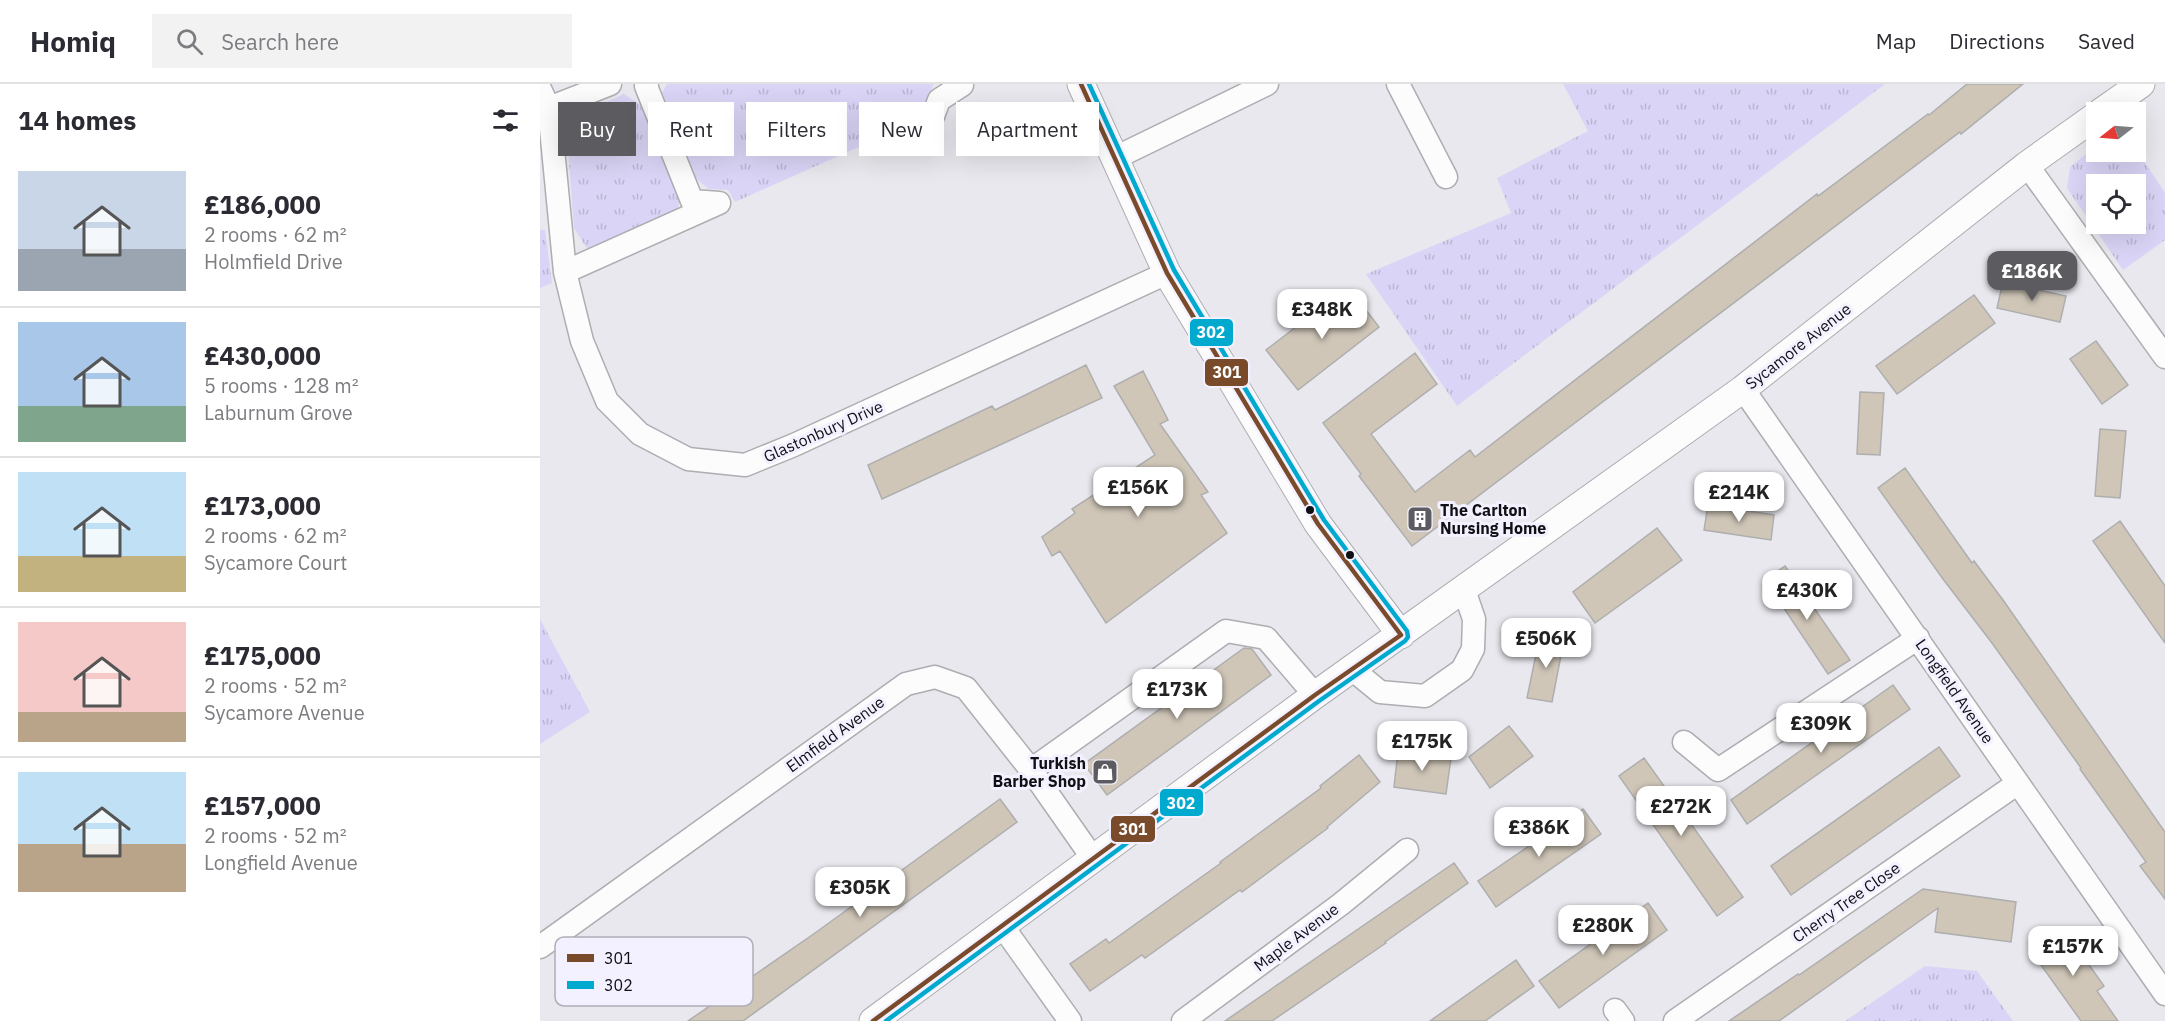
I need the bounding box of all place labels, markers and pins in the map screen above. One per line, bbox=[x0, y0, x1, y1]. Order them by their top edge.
pin: £186K bbox=[1990, 251, 2074, 302]
pin: £348K bbox=[1280, 289, 1364, 340]
pin: £156K bbox=[1096, 467, 1180, 518]
pin: £214K bbox=[1697, 472, 1781, 523]
place label: The Carlton Nursing Home bbox=[1440, 500, 1546, 538]
unlabelled marker bbox=[1304, 504, 1316, 516]
building icon: The Carlton Nursing Home bbox=[1405, 504, 1435, 534]
unlabelled marker bbox=[1344, 549, 1356, 561]
pin: £430K bbox=[1765, 570, 1849, 621]
pin: £506K bbox=[1504, 618, 1588, 669]
pin: £173K bbox=[1135, 669, 1219, 720]
pin: £309K bbox=[1779, 703, 1863, 754]
pin: £175K bbox=[1380, 721, 1464, 772]
place label: Turkish Barber Shop bbox=[993, 753, 1086, 791]
shop icon: Turkish Barber Shop bbox=[1090, 757, 1120, 787]
pin: £272K bbox=[1639, 786, 1723, 837]
pin: £386K bbox=[1497, 807, 1581, 858]
pin: £305K bbox=[818, 867, 902, 918]
pin: £280K bbox=[1561, 905, 1645, 956]
pin: £157K bbox=[2031, 926, 2115, 977]

